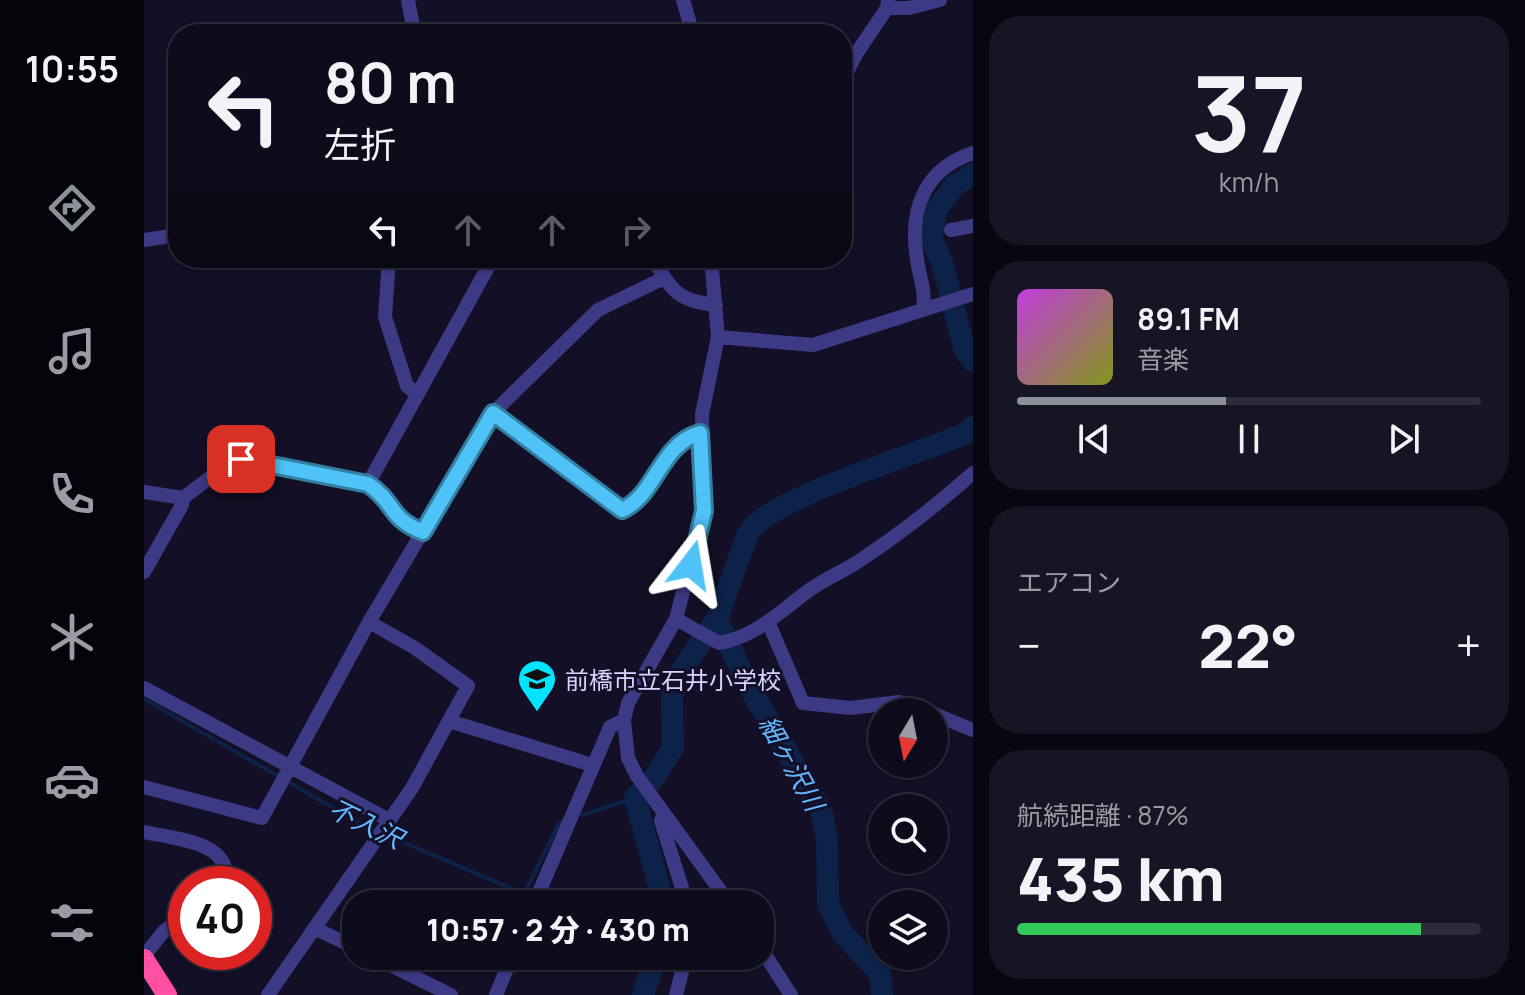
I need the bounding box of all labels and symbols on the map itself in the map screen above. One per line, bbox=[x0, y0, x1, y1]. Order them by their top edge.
pin bbox=[207, 425, 275, 493]
position arrow bbox=[649, 523, 733, 607]
school or university icon: 前橋市立石井小学校 bbox=[516, 658, 558, 713]
place label: 前橋市立石井小学校 bbox=[565, 663, 781, 696]
north arrow bbox=[868, 698, 948, 778]
water label: 細ヶ沢川 bbox=[751, 709, 834, 820]
water label: 不入沢 bbox=[323, 790, 412, 858]
speed limit sign: 40 bbox=[168, 866, 272, 970]

